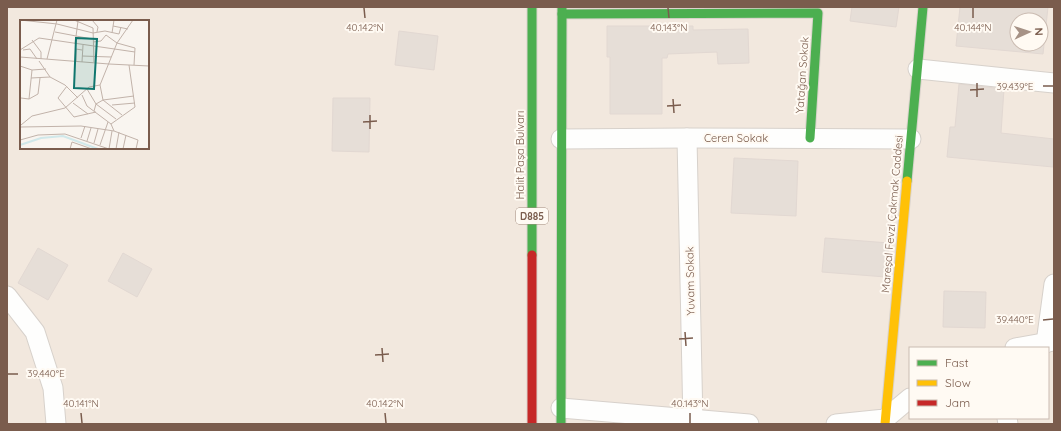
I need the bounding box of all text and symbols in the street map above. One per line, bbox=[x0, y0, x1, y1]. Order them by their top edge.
north arrow bbox=[1009, 12, 1049, 52]
inset map bbox=[20, 20, 149, 149]
text: 40.142°N bbox=[346, 21, 384, 34]
text: 40.143°N bbox=[650, 21, 688, 34]
text: 40.144°N bbox=[954, 21, 992, 34]
text: N bbox=[1032, 27, 1046, 36]
street label: Yatağan Sokak bbox=[792, 36, 812, 114]
text: 39.439°E bbox=[996, 80, 1034, 93]
street label: Halit Paşa Bulvarı bbox=[513, 111, 527, 199]
street label: Ceren Sokak bbox=[704, 131, 768, 145]
street label: Mareşal Fevzi Çakmak Caddesi bbox=[878, 135, 906, 293]
road number: D885 bbox=[516, 208, 548, 224]
street label: Yuvam Sokak bbox=[682, 246, 698, 316]
text: 39.440°E bbox=[996, 313, 1034, 326]
legend bbox=[909, 347, 1049, 419]
text: Fast bbox=[945, 355, 969, 370]
text: 39.440°E bbox=[27, 367, 65, 380]
text: Slow bbox=[945, 375, 971, 390]
text: Jam bbox=[945, 395, 970, 410]
text: 40.141°N bbox=[63, 397, 99, 410]
text: 40.142°N bbox=[366, 397, 404, 410]
text: 40.143°N bbox=[671, 397, 709, 410]

